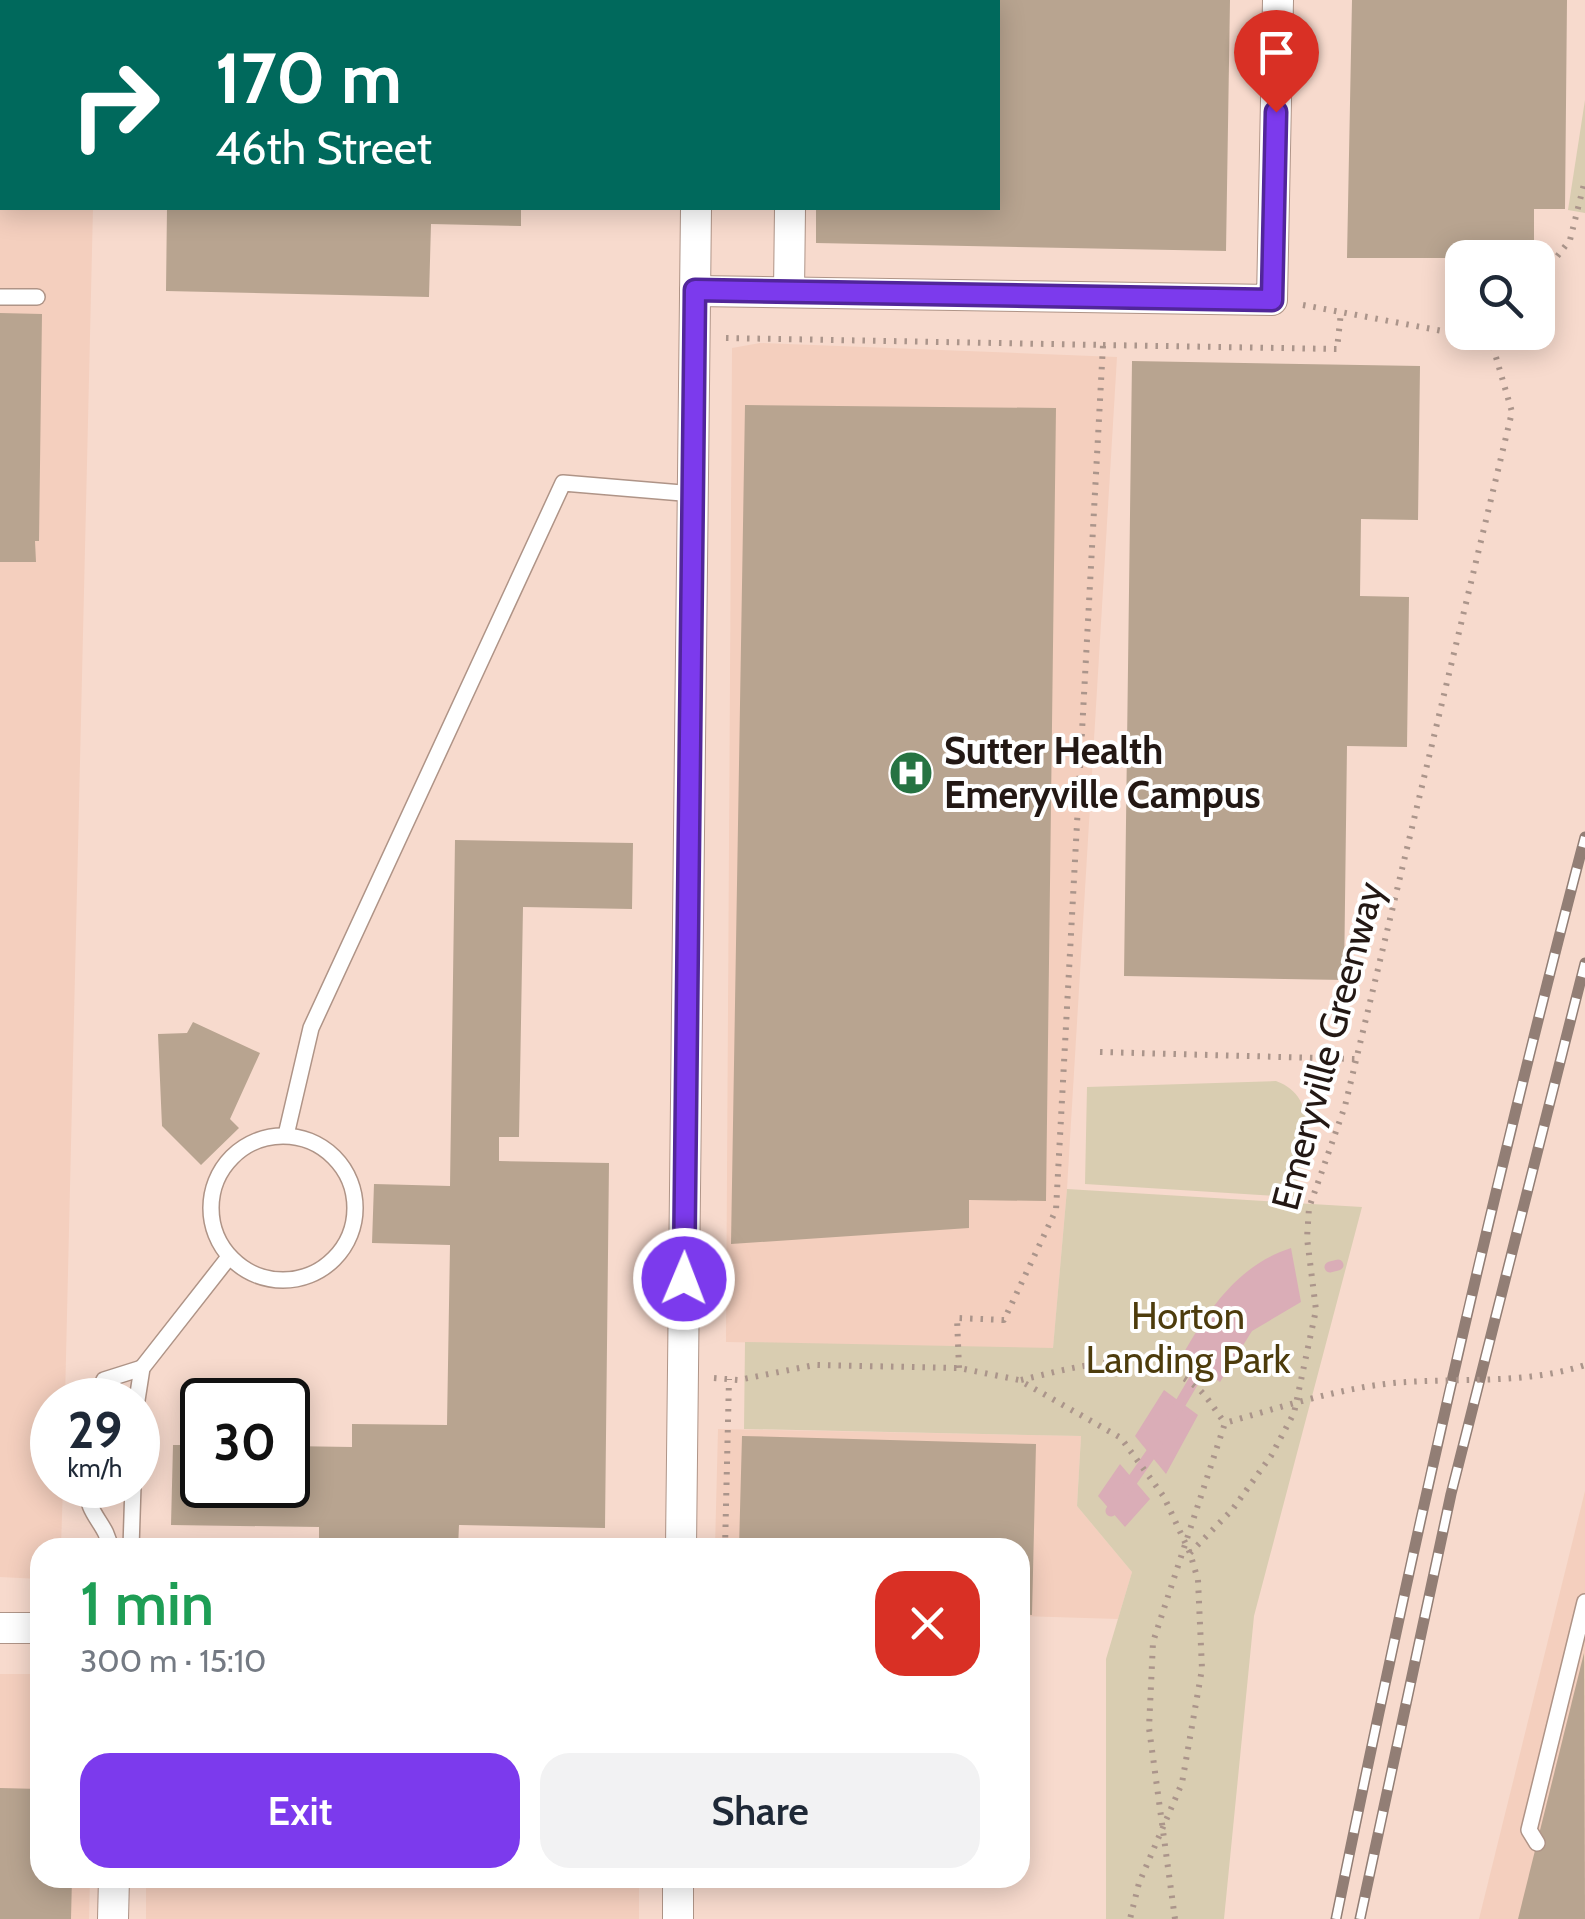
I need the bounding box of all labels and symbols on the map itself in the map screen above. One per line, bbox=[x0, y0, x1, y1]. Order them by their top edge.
pin bbox=[1234, 10, 1319, 113]
place label: Sutter Health Emeryville Campus bbox=[944, 727, 1261, 818]
hospital icon: Sutter Health Emeryville Campus bbox=[888, 750, 934, 796]
street label: Emeryville Greenway bbox=[1261, 877, 1394, 1215]
position arrow bbox=[632, 1227, 736, 1331]
park label: Horton Landing Park bbox=[1086, 1292, 1290, 1383]
speed limit sign: 30 bbox=[180, 1378, 310, 1508]

